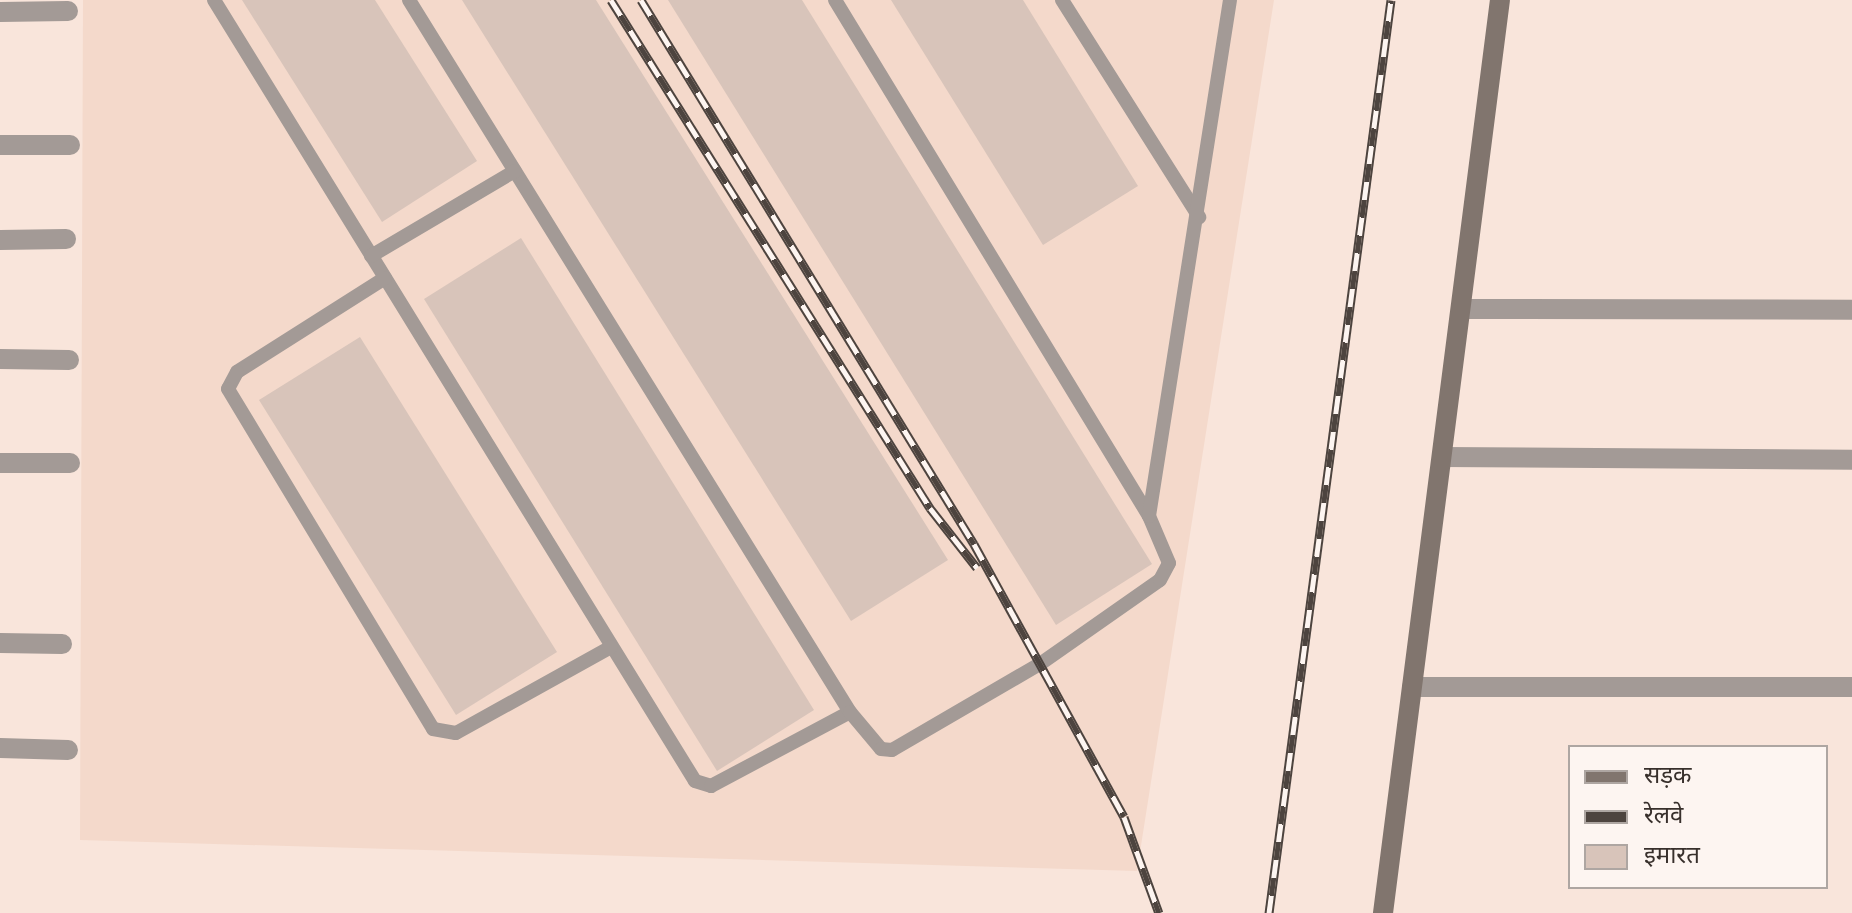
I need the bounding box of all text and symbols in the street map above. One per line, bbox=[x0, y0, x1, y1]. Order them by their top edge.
legend bbox=[1568, 745, 1828, 889]
text: सड़क bbox=[1644, 761, 1692, 789]
text: रेलवे bbox=[1644, 801, 1683, 829]
text: इमारत bbox=[1644, 841, 1700, 869]

